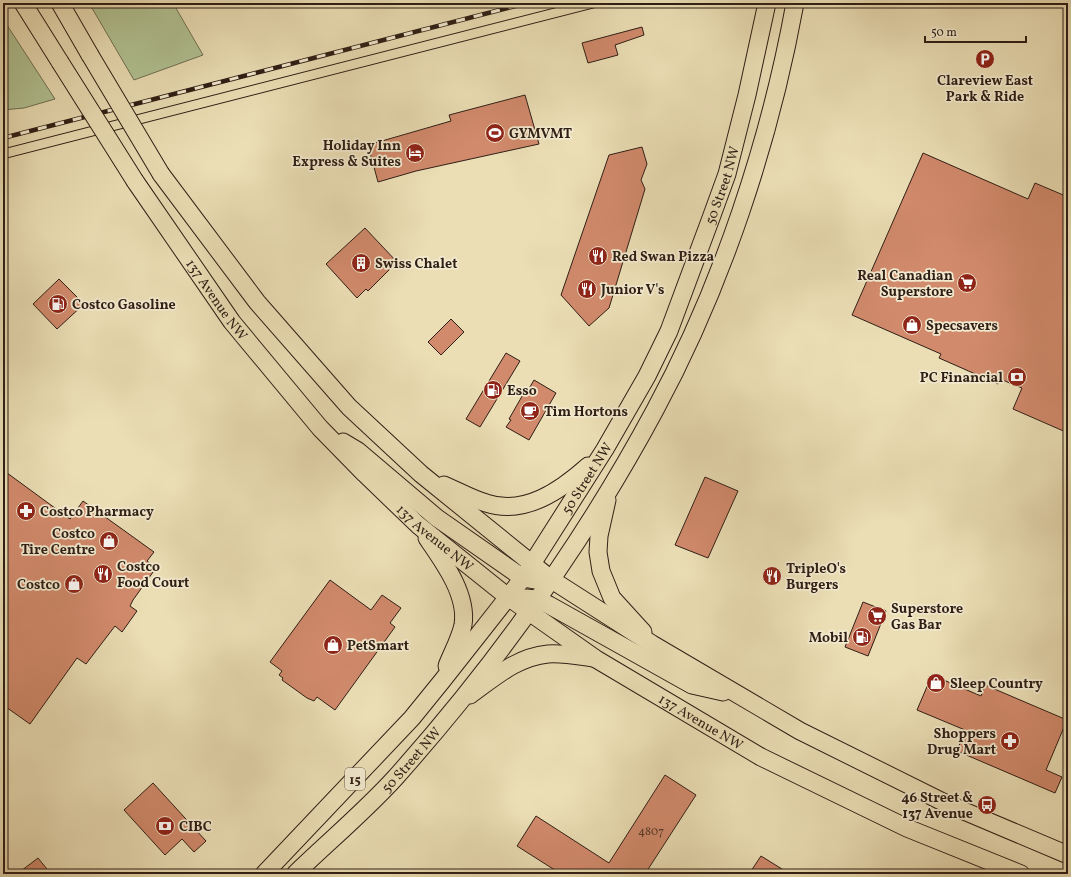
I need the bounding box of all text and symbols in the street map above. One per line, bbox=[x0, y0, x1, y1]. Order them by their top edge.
scale bar bbox=[925, 18, 1026, 44]
text: 50 m bbox=[931, 25, 957, 41]
parking icon: Clareview East Park & Ride bbox=[974, 48, 996, 70]
place label: Clareview East Park & Ride bbox=[937, 72, 1033, 107]
sports icon: GYMVMT bbox=[484, 122, 506, 144]
place label: GYMVMT bbox=[509, 125, 572, 144]
place label: Holiday Inn Express & Suites bbox=[292, 137, 401, 172]
hotel icon: Holiday Inn Express & Suites bbox=[404, 142, 426, 164]
street label: 50 Street NW bbox=[701, 144, 745, 228]
restaurant icon: Red Swan Pizza bbox=[587, 245, 609, 267]
place label: Red Swan Pizza bbox=[612, 248, 715, 267]
building icon: Swiss Chalet bbox=[350, 252, 372, 274]
place label: Swiss Chalet bbox=[375, 255, 457, 274]
street label: 137 Avenue NW bbox=[181, 256, 251, 345]
place label: Real Canadian Superstore bbox=[857, 267, 953, 302]
supermarket icon: Real Canadian Superstore bbox=[956, 272, 978, 294]
restaurant icon: Junior V's bbox=[576, 278, 598, 300]
place label: Junior V's bbox=[600, 281, 665, 300]
fuel station icon: Costco Gasoline bbox=[47, 293, 69, 315]
place label: Costco Gasoline bbox=[72, 296, 176, 315]
shop icon: Specsavers bbox=[901, 314, 923, 336]
place label: Specsavers bbox=[926, 317, 998, 336]
bank icon: PC Financial bbox=[1006, 366, 1028, 388]
place label: PC Financial bbox=[920, 369, 1003, 388]
fuel station icon: Esso bbox=[482, 379, 504, 401]
place label: Esso bbox=[507, 382, 537, 401]
cafe icon: Tim Hortons bbox=[519, 400, 541, 422]
place label: Tim Hortons bbox=[544, 403, 628, 422]
street label: 50 Street NW bbox=[558, 439, 618, 519]
pharmacy icon: Costco Pharmacy bbox=[15, 500, 37, 522]
street label: 137 Avenue NW bbox=[391, 501, 477, 577]
place label: Costco Pharmacy bbox=[40, 503, 154, 522]
place label: Costco Tire Centre bbox=[21, 525, 95, 560]
shop icon: Costco Tire Centre bbox=[98, 530, 120, 552]
place label: Costco Food Court bbox=[117, 558, 189, 593]
place label: TripleO's Burgers bbox=[786, 560, 846, 595]
restaurant icon: Costco Food Court bbox=[92, 563, 114, 585]
restaurant icon: TripleO's Burgers bbox=[761, 565, 783, 587]
shop icon: Costco bbox=[63, 573, 85, 595]
place label: Costco bbox=[17, 576, 60, 595]
place label: Superstore Gas Bar bbox=[891, 600, 963, 635]
supermarket icon: Superstore Gas Bar bbox=[866, 605, 888, 627]
fuel station icon: Mobil bbox=[851, 626, 873, 648]
place label: Mobil bbox=[809, 629, 848, 648]
shop icon: PetSmart bbox=[322, 634, 344, 656]
place label: PetSmart bbox=[347, 637, 409, 656]
shop icon: Sleep Country bbox=[925, 672, 947, 694]
place label: Sleep Country bbox=[950, 675, 1043, 694]
street label: 137 Avenue NW bbox=[655, 690, 746, 755]
street label: 50 Street NW bbox=[378, 724, 446, 798]
place label: Shoppers Drug Mart bbox=[927, 725, 996, 760]
pharmacy icon: Shoppers Drug Mart bbox=[999, 730, 1021, 752]
road number: 15 bbox=[345, 768, 365, 790]
place label: 46 Street & 137 Avenue bbox=[901, 789, 973, 824]
bus stop icon: 46 Street & 137 Avenue bbox=[976, 794, 998, 816]
bank icon: CIBC bbox=[154, 815, 176, 837]
place label: CIBC bbox=[179, 818, 212, 837]
house number: 4807 bbox=[638, 824, 664, 840]

